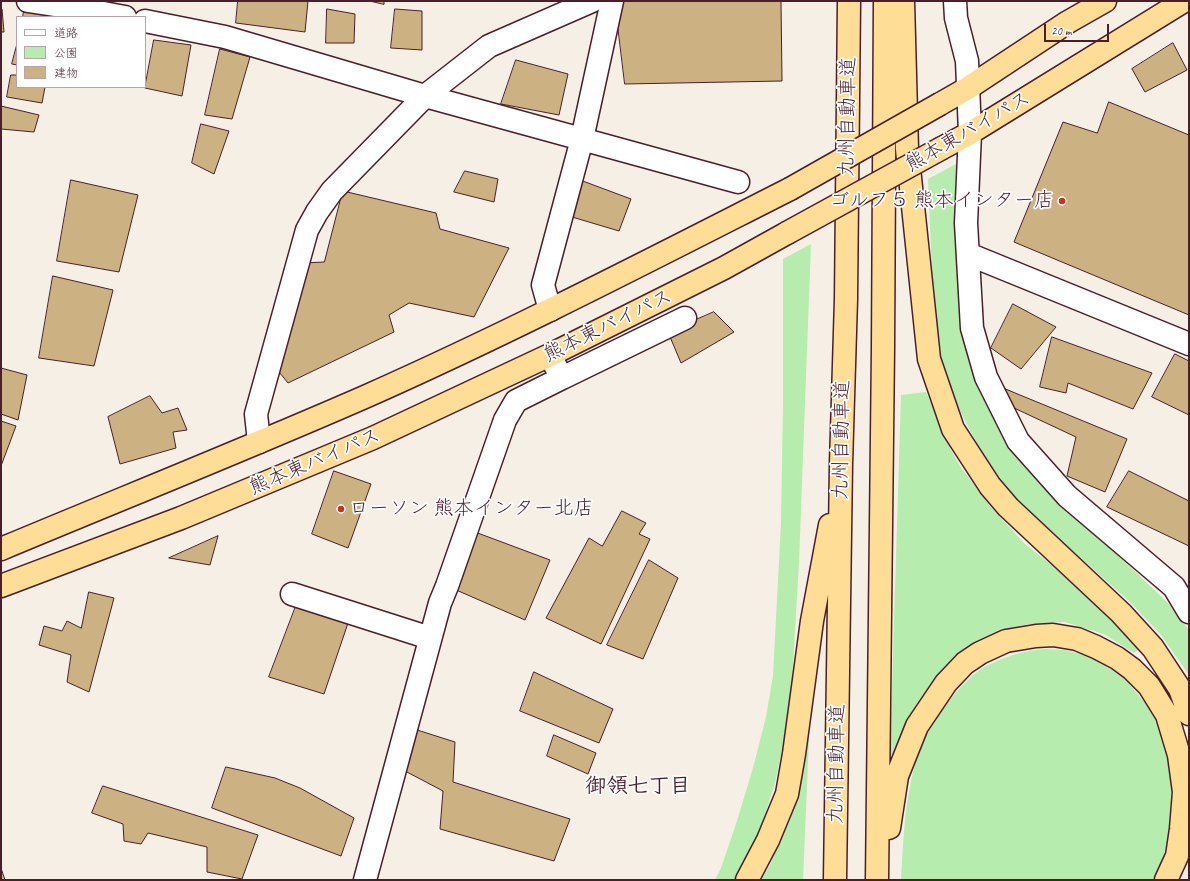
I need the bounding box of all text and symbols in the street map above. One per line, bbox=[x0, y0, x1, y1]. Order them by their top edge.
legend bbox=[16, 16, 146, 88]
scale bar bbox=[1046, 16, 1111, 42]
text: 20 m bbox=[1051, 23, 1071, 39]
text: 道路 bbox=[54, 25, 78, 41]
text: 公園 bbox=[54, 45, 78, 61]
street label: 九州自動車道 bbox=[835, 57, 861, 177]
text: 建物 bbox=[54, 65, 78, 81]
street label: 熊本東バイパス bbox=[901, 87, 1035, 177]
place label: ゴルフ５ 熊本インター店 bbox=[829, 189, 1054, 213]
marker: ゴルフ５ 熊本インター店 bbox=[1057, 196, 1067, 206]
street label: 熊本東バイパス bbox=[540, 285, 676, 367]
street label: 九州自動車道 bbox=[829, 380, 855, 500]
street label: 熊本東バイパス bbox=[246, 424, 384, 500]
place label: ローソン 熊本インター北店 bbox=[349, 497, 594, 521]
marker: ローソン 熊本インター北店 bbox=[336, 504, 346, 514]
street label: 九州自動車道 bbox=[824, 704, 850, 824]
district label: 御領七丁目 bbox=[586, 773, 690, 799]

